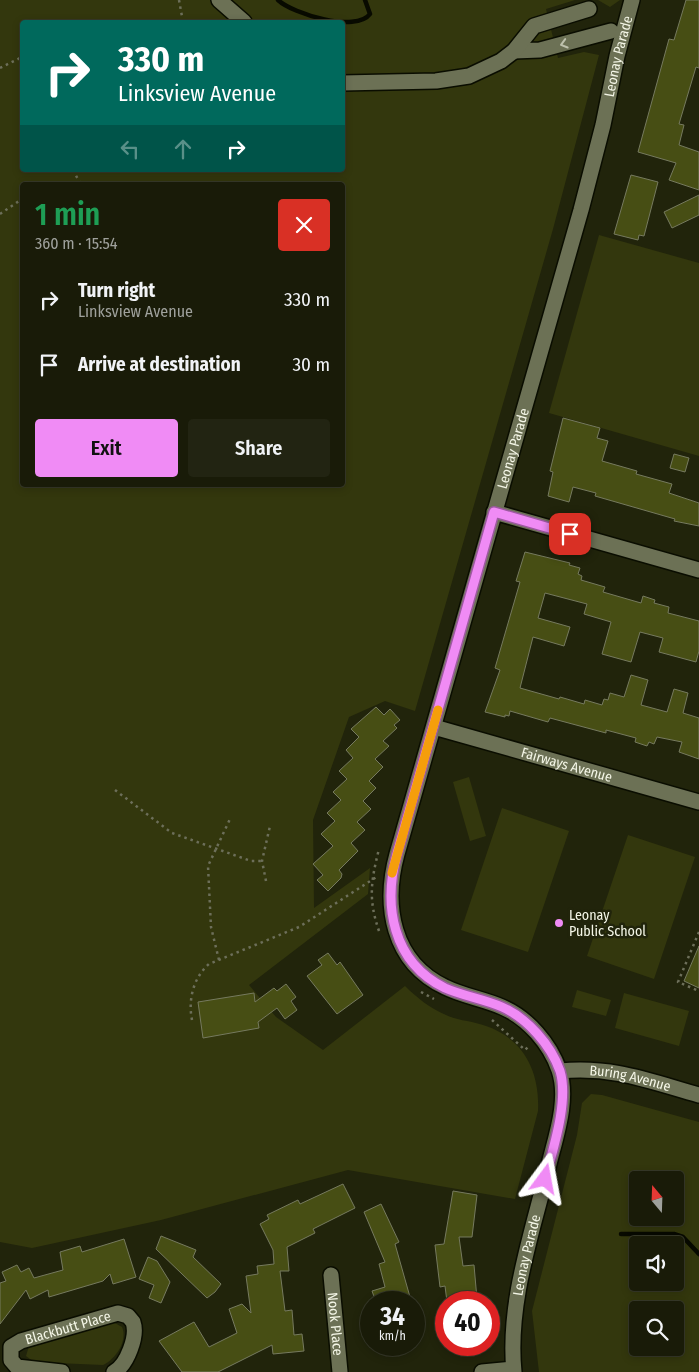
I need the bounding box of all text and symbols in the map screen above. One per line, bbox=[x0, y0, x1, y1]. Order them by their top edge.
street label: Leonay Parade bbox=[600, 14, 636, 99]
text: 330 m bbox=[118, 38, 204, 80]
one-way arrow bbox=[560, 39, 568, 49]
icon: right bbox=[35, 40, 100, 105]
text: Linksview Avenue bbox=[118, 80, 276, 107]
icon: left bbox=[116, 135, 144, 163]
icon: ahead bbox=[169, 135, 197, 163]
icon: right bbox=[222, 135, 250, 163]
text: 1 min bbox=[35, 197, 100, 233]
button: close bbox=[278, 199, 330, 251]
text: 360 m · 15:54 bbox=[35, 234, 118, 253]
text: Turn right bbox=[78, 279, 155, 302]
icon: right bbox=[35, 286, 63, 314]
text: 330 m bbox=[284, 288, 330, 311]
text: Linksview Avenue bbox=[78, 302, 193, 321]
icon: arrive bbox=[35, 351, 63, 379]
text: Arrive at destination bbox=[78, 353, 241, 376]
text: 30 m bbox=[292, 353, 330, 376]
street label: Leonay Parade bbox=[493, 406, 532, 491]
button: Exit bbox=[35, 419, 178, 477]
button: Share bbox=[188, 419, 330, 477]
pin bbox=[549, 513, 591, 555]
icon: arrive bbox=[556, 520, 584, 548]
street label: Fairways Avenue bbox=[519, 744, 614, 786]
place label: Leonay Public School bbox=[569, 907, 646, 940]
marker: Leonay Public School bbox=[553, 917, 565, 929]
street label: Buring Avenue bbox=[589, 1062, 673, 1095]
position arrow bbox=[518, 1152, 570, 1204]
north arrow bbox=[629, 1171, 684, 1226]
map controls bbox=[629, 1171, 684, 1356]
street label: Leonay Parade bbox=[509, 1213, 544, 1297]
button: sound bbox=[629, 1236, 684, 1291]
street label: Nook Place bbox=[324, 1291, 347, 1356]
speed limit sign: 40 bbox=[435, 1291, 500, 1356]
button: search bbox=[629, 1301, 684, 1356]
text: 34 bbox=[380, 1302, 405, 1332]
street label: Blackbutt Place bbox=[23, 1307, 113, 1348]
text: km/h bbox=[379, 1329, 406, 1343]

